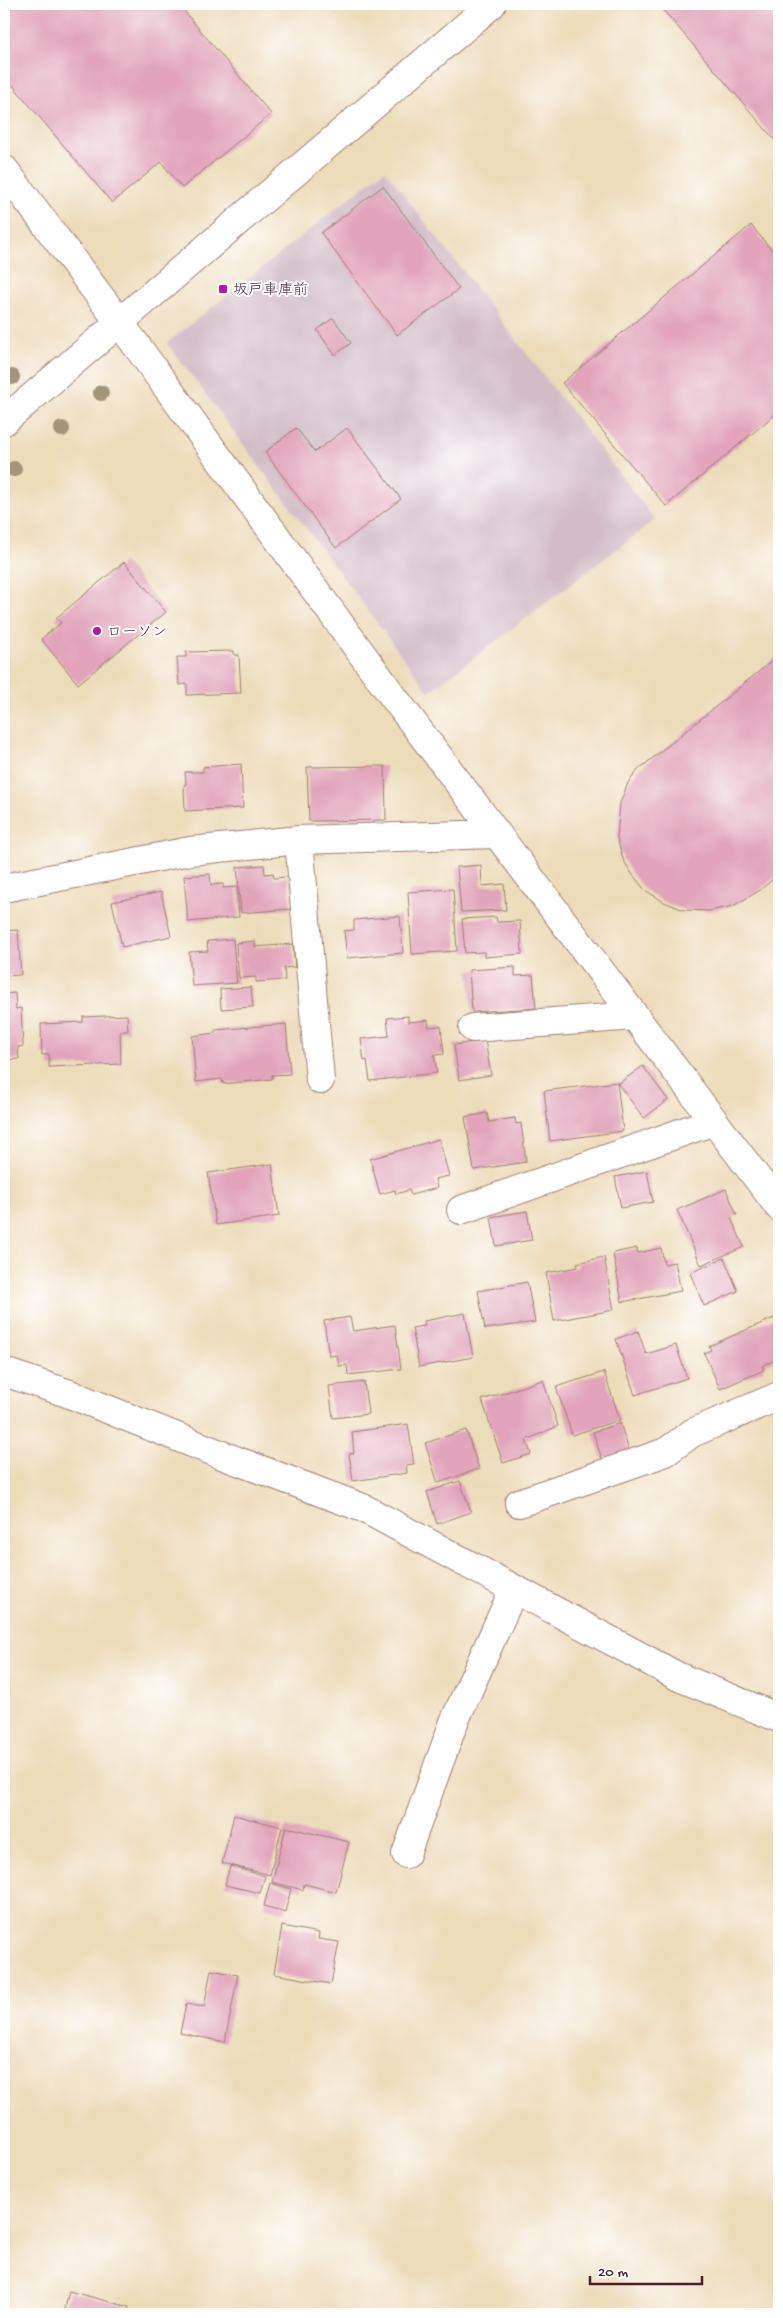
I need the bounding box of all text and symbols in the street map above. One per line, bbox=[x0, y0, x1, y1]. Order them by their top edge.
place label: 坂戸車庫前 bbox=[233, 281, 308, 300]
marker: 坂戸車庫前 bbox=[217, 283, 229, 295]
place label: ローソン bbox=[107, 624, 167, 642]
marker: ローソン bbox=[91, 625, 103, 637]
scale bar bbox=[590, 2253, 703, 2285]
text: 20 m bbox=[598, 2264, 628, 2282]

